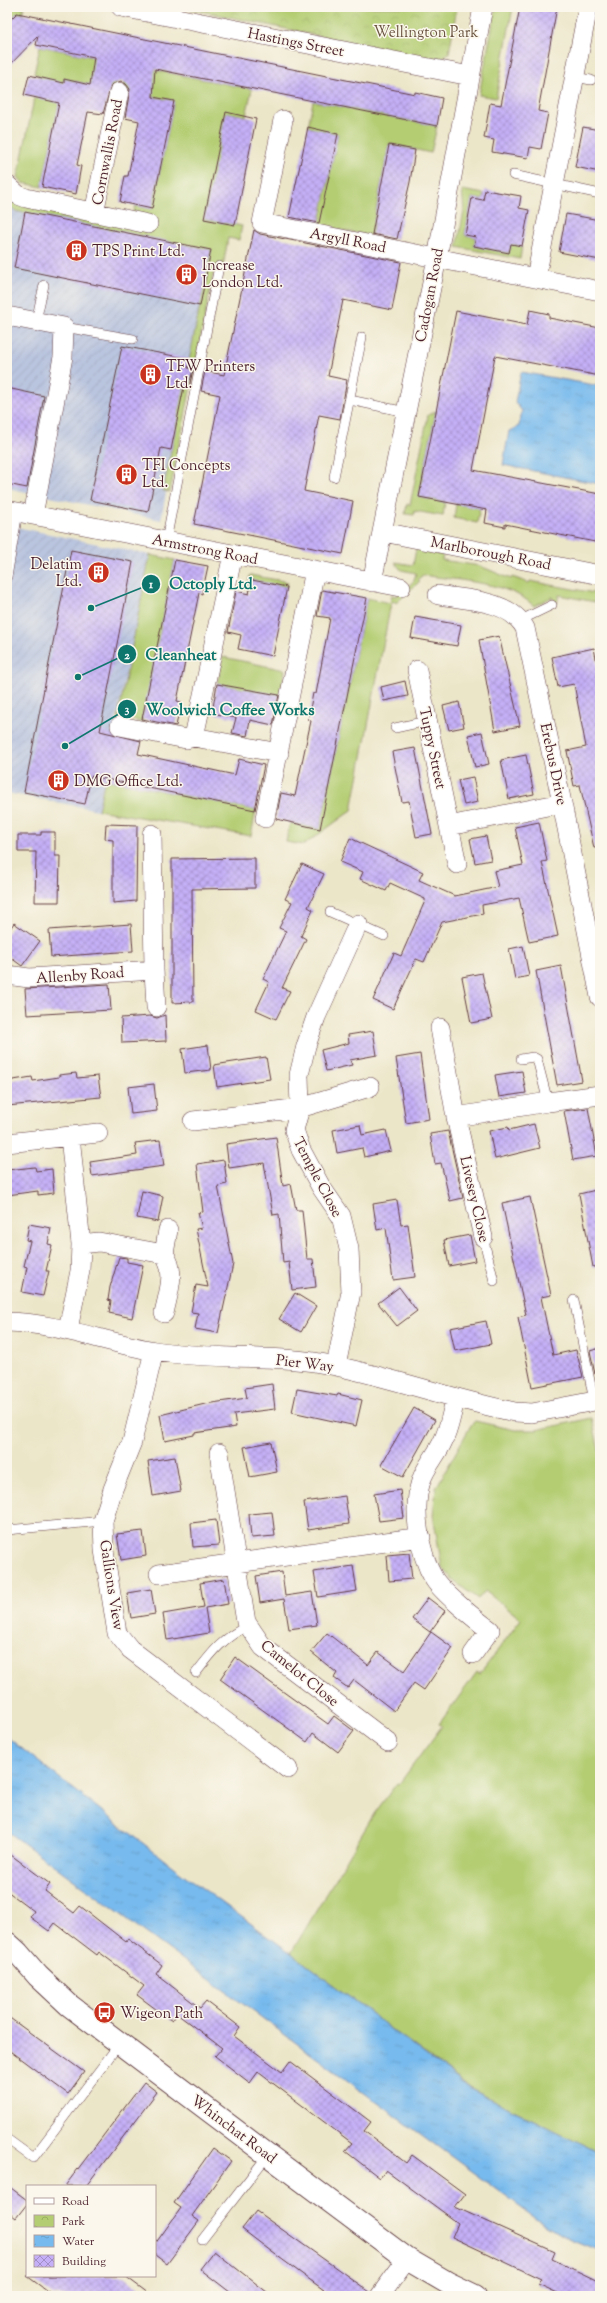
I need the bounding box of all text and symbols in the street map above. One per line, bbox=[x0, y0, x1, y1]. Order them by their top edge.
park label: Wellington Park bbox=[374, 23, 478, 44]
street label: Hastings Street bbox=[246, 24, 346, 63]
street label: Cornwallis Road bbox=[88, 97, 129, 207]
street label: Argyll Road bbox=[308, 224, 388, 259]
building icon: TPS Print Ltd. bbox=[63, 238, 89, 264]
place label: TPS Print Ltd. bbox=[92, 242, 185, 263]
street label: Cadogan Road bbox=[411, 246, 450, 344]
place label: Increase London Ltd. bbox=[202, 256, 283, 294]
building icon: Increase London Ltd. bbox=[174, 261, 200, 287]
place label: TFW Printers Ltd. bbox=[166, 357, 255, 395]
building icon: TFW Printers Ltd. bbox=[138, 362, 164, 388]
place label: TFI Concepts Ltd. bbox=[142, 456, 231, 494]
building icon: TFI Concepts Ltd. bbox=[113, 461, 139, 487]
street label: Armstrong Road bbox=[150, 530, 260, 571]
street label: Marlborough Road bbox=[429, 533, 553, 577]
place label: Delatim Ltd. bbox=[30, 555, 83, 593]
building icon: Delatim Ltd. bbox=[85, 560, 111, 586]
callout: Octoply Ltd. bbox=[141, 570, 264, 598]
text: Octoply Ltd. bbox=[169, 574, 257, 597]
text: 1 bbox=[148, 576, 154, 594]
callout: Cleanheat bbox=[117, 640, 224, 668]
text: Cleanheat bbox=[146, 645, 217, 668]
text: 2 bbox=[124, 647, 130, 665]
callout: Woolwich Coffee Works bbox=[117, 695, 322, 723]
text: Woolwich Coffee Works bbox=[145, 700, 315, 723]
text: 3 bbox=[125, 701, 130, 719]
street label: Tuppy Street bbox=[413, 705, 450, 791]
street label: Erebus Drive bbox=[534, 721, 571, 807]
building icon: DMG Office Ltd. bbox=[45, 768, 71, 794]
place label: DMG Office Ltd. bbox=[74, 772, 183, 793]
street label: Allenby Road bbox=[35, 963, 125, 990]
street label: Temple Close bbox=[287, 1134, 347, 1222]
street label: Livesey Close bbox=[453, 1154, 494, 1245]
street label: Pier Way bbox=[275, 1351, 336, 1379]
street label: Gallions View bbox=[93, 1539, 128, 1632]
street label: Camelot Close bbox=[255, 1636, 343, 1712]
bus stop icon: Wigeon Path bbox=[91, 2000, 117, 2026]
place label: Wigeon Path bbox=[120, 2004, 204, 2025]
street label: Whinchat Road bbox=[186, 2091, 281, 2170]
legend bbox=[26, 2185, 156, 2277]
text: Road bbox=[62, 2193, 89, 2211]
text: Park bbox=[62, 2213, 85, 2231]
text: Water bbox=[62, 2233, 95, 2251]
text: Building bbox=[62, 2253, 106, 2271]

